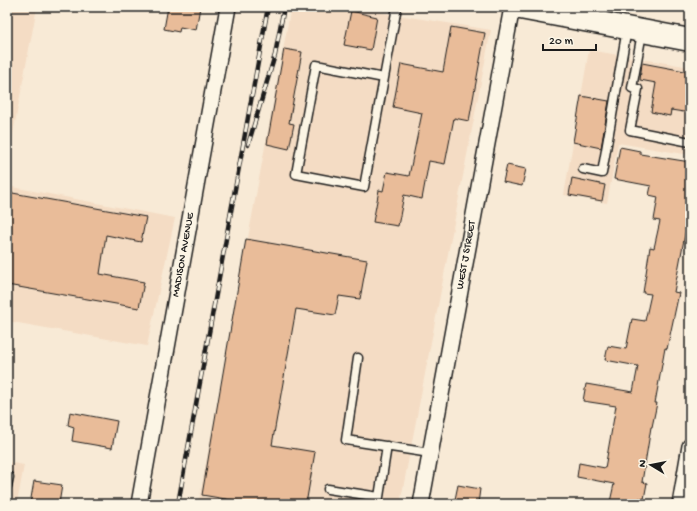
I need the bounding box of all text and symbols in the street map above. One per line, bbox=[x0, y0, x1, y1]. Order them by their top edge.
scale bar bbox=[543, 26, 596, 52]
text: 20 m bbox=[549, 35, 574, 49]
street label: MADISON AVENUE bbox=[170, 211, 197, 298]
street label: WEST J STREET bbox=[454, 219, 479, 290]
north arrow bbox=[631, 445, 671, 485]
text: N bbox=[637, 459, 650, 468]

